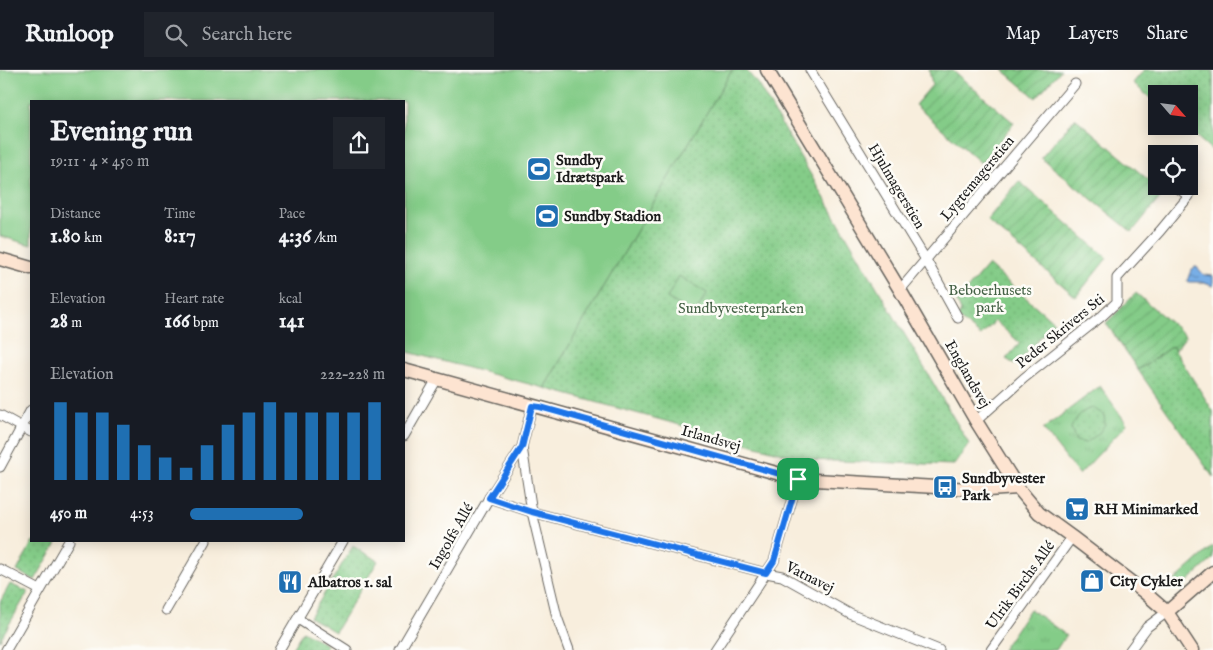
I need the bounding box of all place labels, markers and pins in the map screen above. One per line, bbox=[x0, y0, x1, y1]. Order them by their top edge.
place label: Sundby Idrætspark bbox=[556, 151, 625, 187]
sports icon: Sundby Idrætspark bbox=[526, 156, 552, 182]
sports icon: Sundby Stadion bbox=[534, 203, 560, 229]
place label: Sundby Stadion bbox=[564, 207, 661, 226]
pin bbox=[777, 458, 819, 500]
place label: Sundbyvester Park bbox=[962, 469, 1045, 505]
bus stop icon: Sundbyvester Park bbox=[932, 474, 958, 500]
supermarket icon: RH Minimarked bbox=[1064, 496, 1090, 522]
place label: RH Minimarked bbox=[1094, 500, 1199, 519]
shop icon: City Cykler bbox=[1079, 568, 1105, 594]
restaurant icon: Albatros 1. sal bbox=[277, 569, 303, 595]
place label: City Cykler bbox=[1110, 572, 1183, 591]
place label: Albatros 1. sal bbox=[307, 573, 393, 592]

